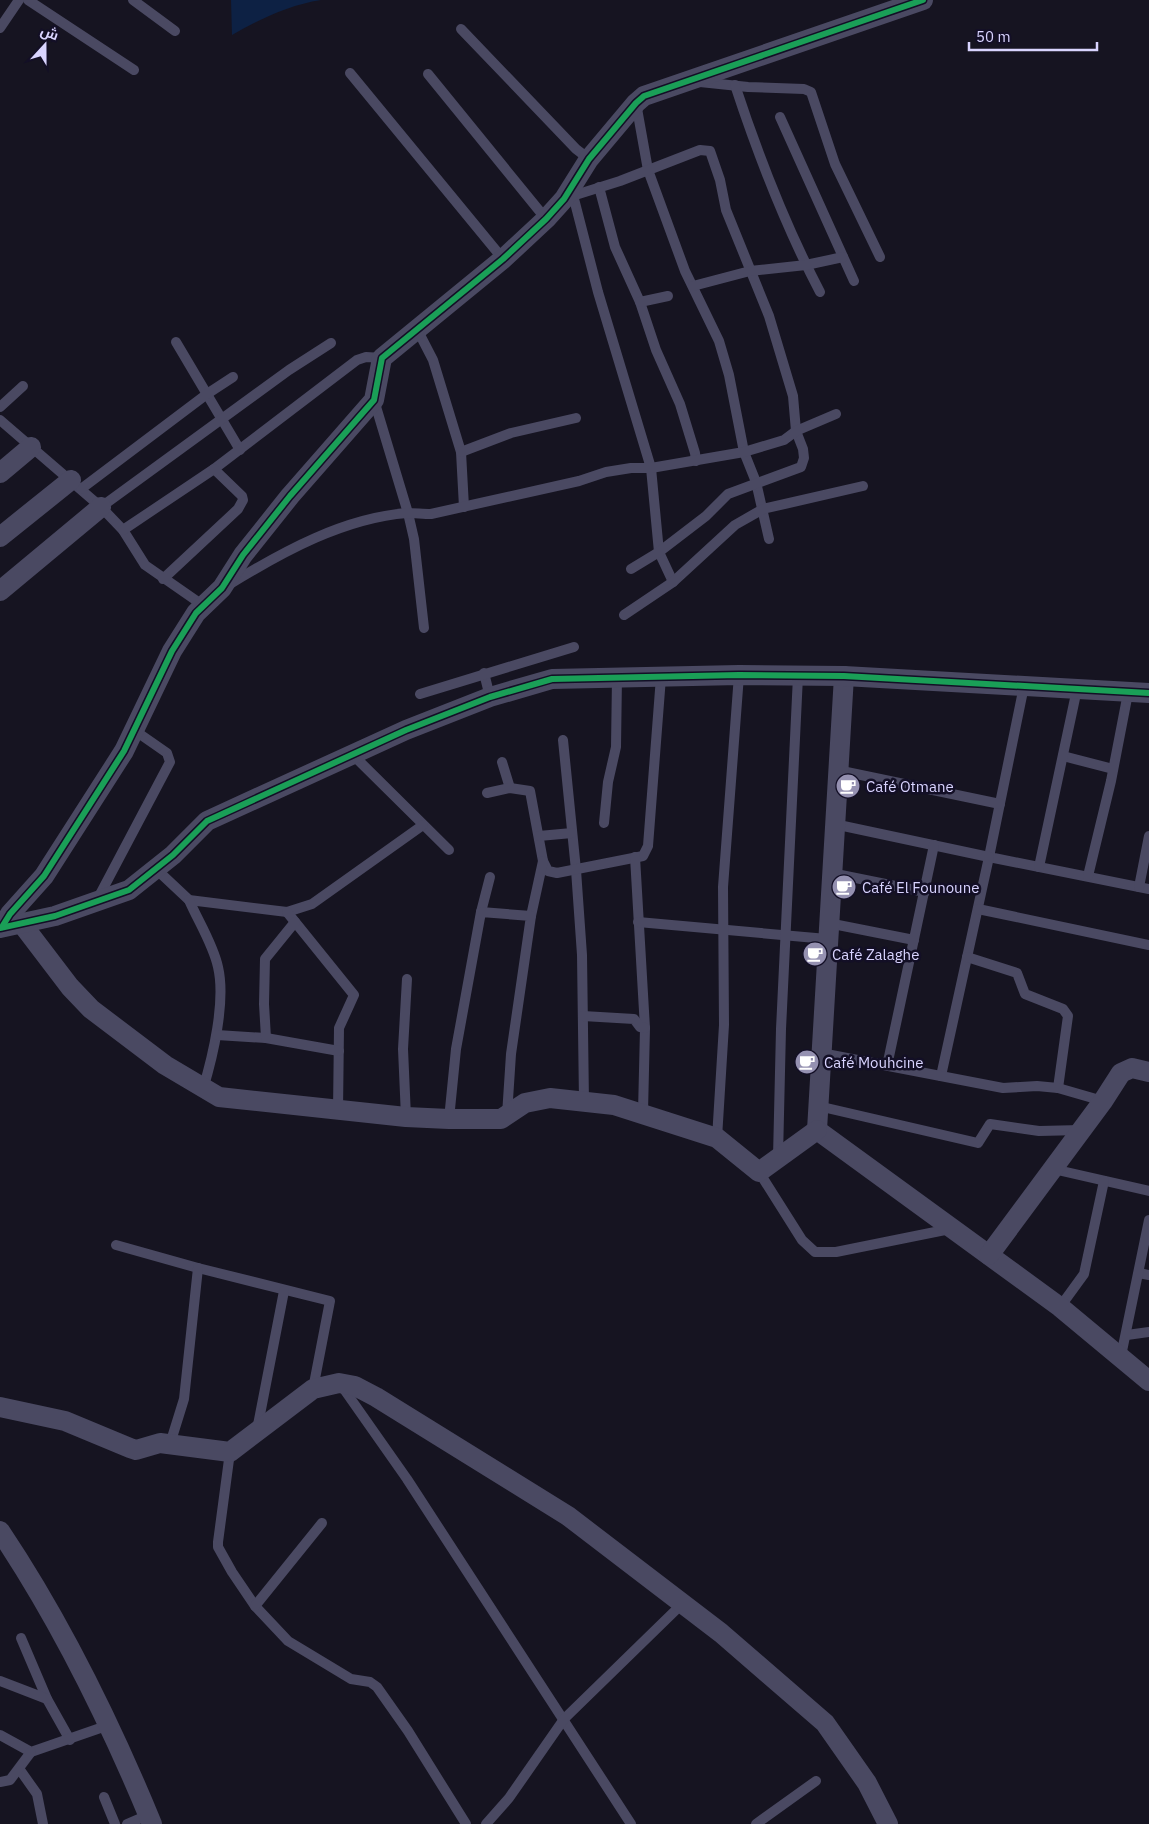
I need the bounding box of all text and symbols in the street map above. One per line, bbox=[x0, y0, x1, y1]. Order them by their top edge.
north arrow bbox=[20, 20, 70, 70]
scale bar bbox=[969, 20, 1096, 52]
text: ش bbox=[38, 21, 61, 44]
text: 50 m bbox=[976, 27, 1011, 46]
cafe icon: Café Otmane bbox=[835, 773, 861, 799]
place label: Café Otmane bbox=[866, 777, 954, 796]
cafe icon: Café El Founoune bbox=[831, 874, 857, 900]
place label: Café El Founoune bbox=[862, 878, 979, 897]
cafe icon: Café Zalaghe bbox=[802, 941, 828, 967]
place label: Café Zalaghe bbox=[832, 945, 919, 964]
cafe icon: Café Mouhcine bbox=[794, 1049, 820, 1075]
place label: Café Mouhcine bbox=[824, 1053, 924, 1072]

